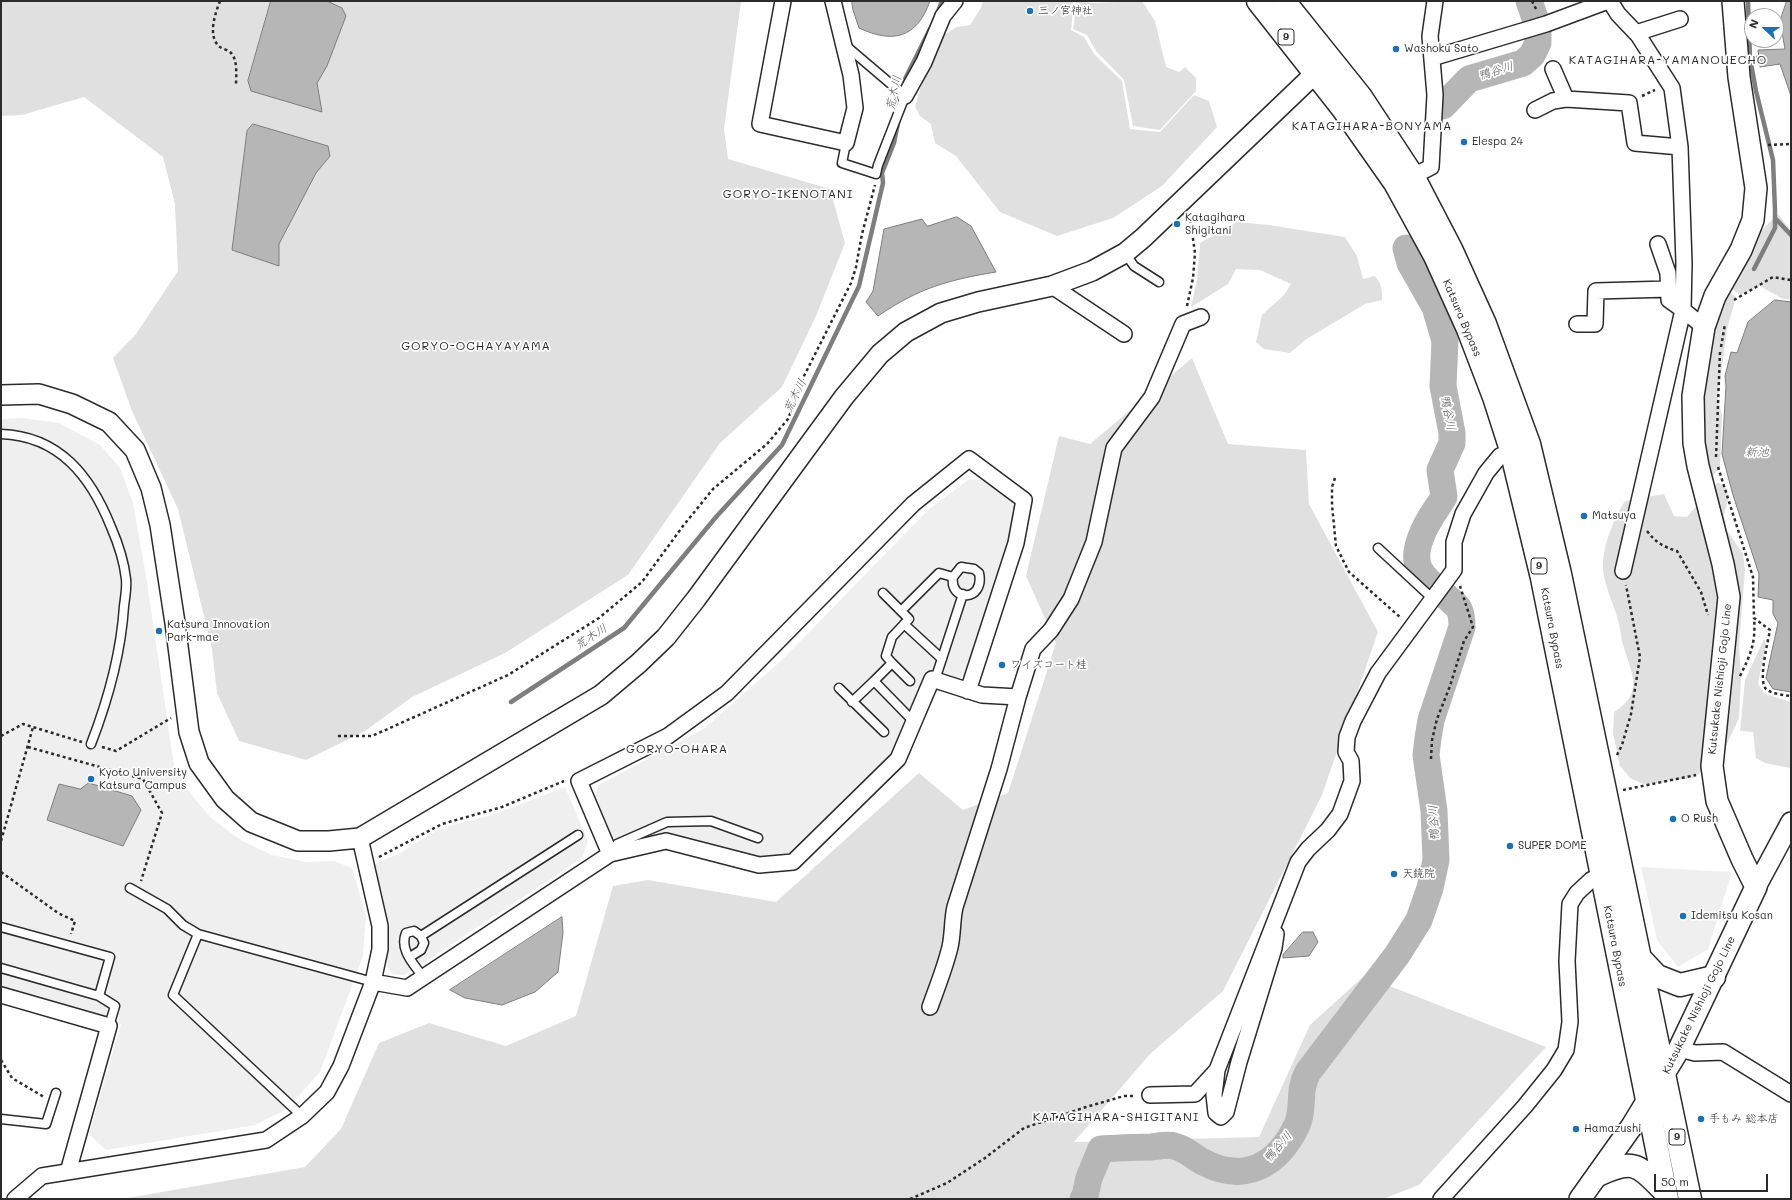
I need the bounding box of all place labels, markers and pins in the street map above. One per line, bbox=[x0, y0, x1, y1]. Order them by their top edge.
place label: 三ノ宮神社 bbox=[1038, 4, 1093, 18]
marker: 三ノ宮神社 bbox=[1025, 6, 1035, 16]
place label: Washoku Sato bbox=[1404, 42, 1478, 56]
marker: Washoku Sato bbox=[1391, 44, 1401, 54]
place label: Elespa 24 bbox=[1472, 135, 1523, 149]
marker: Elespa 24 bbox=[1459, 137, 1469, 147]
place label: Katagihara Shigitani bbox=[1185, 211, 1245, 237]
marker: Katagihara Shigitani bbox=[1172, 219, 1182, 229]
place label: Matsuya bbox=[1592, 509, 1636, 523]
marker: Matsuya bbox=[1579, 511, 1589, 521]
place label: Katsura Innovation Park-mae bbox=[167, 618, 270, 644]
marker: Katsura Innovation Park-mae bbox=[154, 626, 164, 636]
place label: ワイズコート桂 bbox=[1010, 658, 1087, 672]
marker: ワイズコート桂 bbox=[997, 660, 1007, 670]
place label: Kyoto University Katsura Campus bbox=[99, 766, 187, 792]
marker: Kyoto University Katsura Campus bbox=[86, 774, 96, 784]
place label: O Rush bbox=[1681, 812, 1718, 826]
marker: O Rush bbox=[1668, 814, 1678, 824]
place label: SUPER DOME bbox=[1518, 839, 1586, 853]
marker: SUPER DOME bbox=[1505, 841, 1515, 851]
place label: 天鏡院 bbox=[1402, 867, 1435, 881]
marker: 天鏡院 bbox=[1389, 869, 1399, 879]
place label: Idemitsu Kosan bbox=[1691, 909, 1773, 923]
marker: Idemitsu Kosan bbox=[1678, 911, 1688, 921]
place label: 手もみ 総本店 bbox=[1709, 1112, 1779, 1126]
marker: 手もみ 総本店 bbox=[1696, 1114, 1706, 1124]
place label: Hamazushi bbox=[1584, 1122, 1641, 1136]
marker: Hamazushi bbox=[1571, 1124, 1581, 1134]

